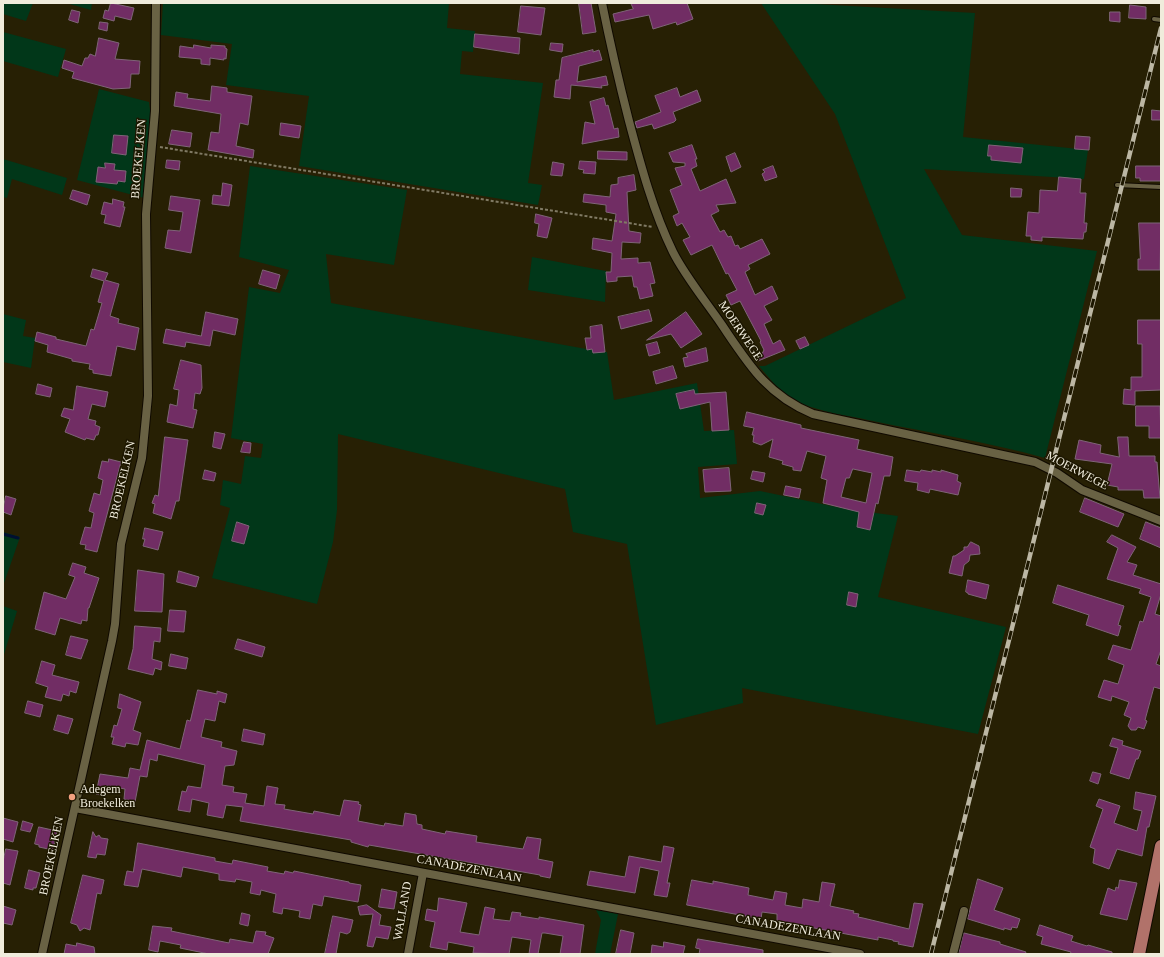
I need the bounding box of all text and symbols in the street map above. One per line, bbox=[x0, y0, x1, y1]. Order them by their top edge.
street label: BROEKELKEN bbox=[128, 119, 150, 199]
street label: MOERWEGE bbox=[715, 299, 765, 363]
street label: BROEKELKEN bbox=[107, 439, 139, 521]
street label: MOERWEGE bbox=[1043, 449, 1111, 493]
place label: Adegem Broekelken bbox=[80, 783, 135, 811]
marker: Adegem Broekelken bbox=[67, 792, 77, 802]
street label: BROEKELKEN bbox=[37, 815, 67, 897]
street label: CANADEZENLAAN bbox=[415, 852, 523, 886]
street label: WALLAND bbox=[391, 881, 415, 941]
street label: CANADEZENLAAN bbox=[734, 912, 842, 944]

